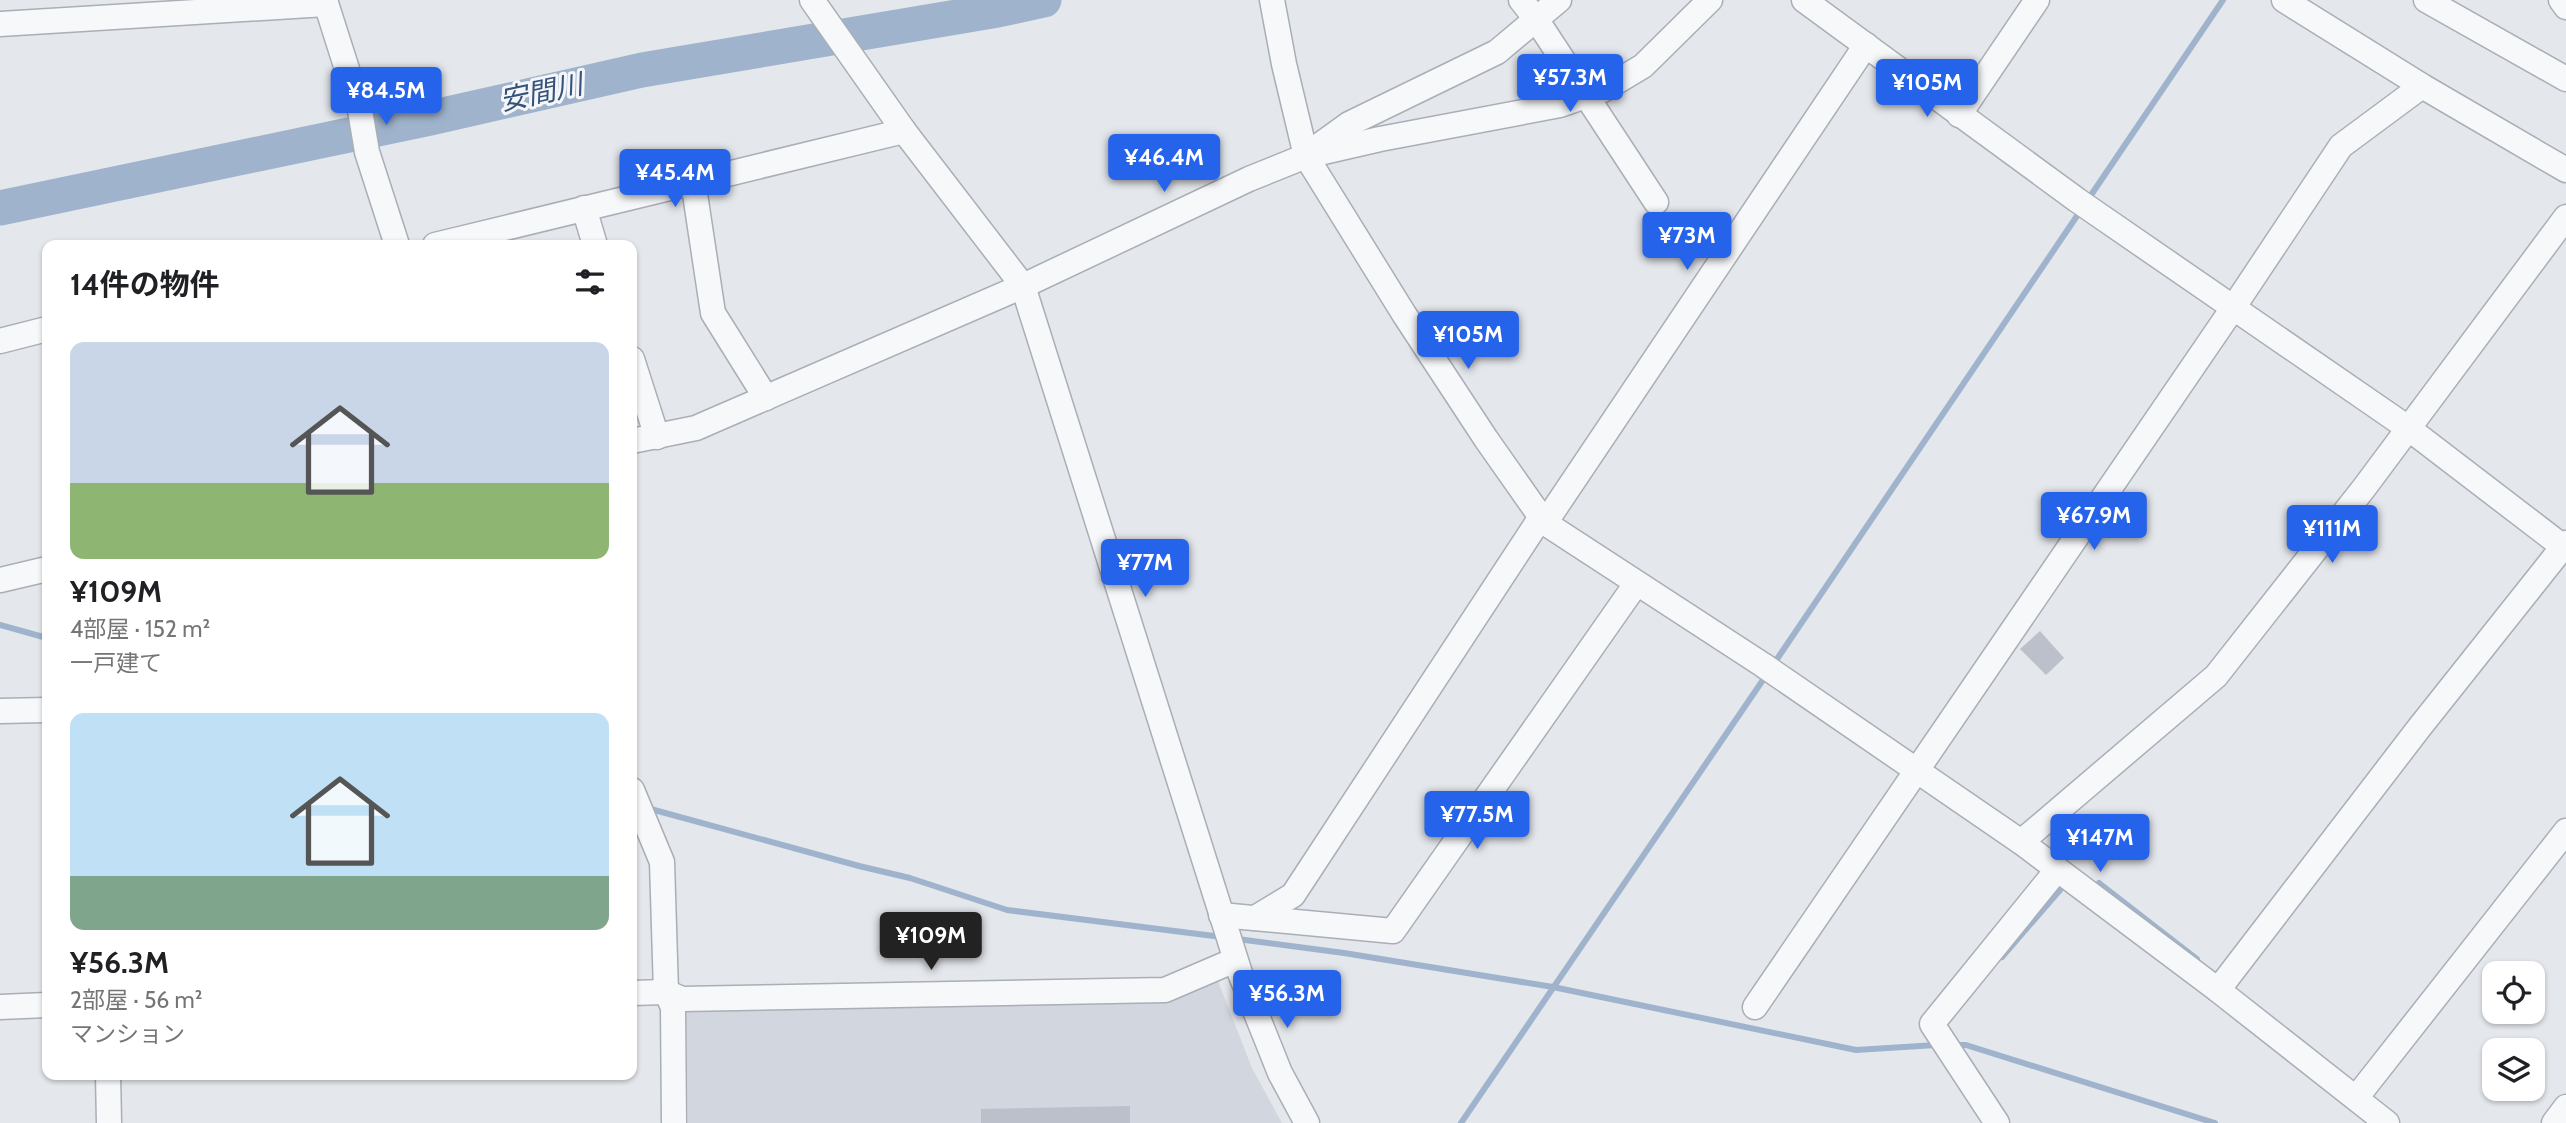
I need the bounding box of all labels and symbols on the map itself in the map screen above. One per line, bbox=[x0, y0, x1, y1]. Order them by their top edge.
pin: ¥57.3M bbox=[1513, 54, 1627, 114]
pin: ¥105M bbox=[1878, 60, 1976, 119]
water label: 安間川 bbox=[496, 66, 589, 117]
pin: ¥84.5M bbox=[329, 68, 443, 127]
pin: ¥46.4M bbox=[1107, 134, 1221, 194]
pin: ¥45.4M bbox=[618, 150, 732, 209]
pin: ¥73M bbox=[1646, 212, 1728, 272]
pin: ¥105M bbox=[1419, 312, 1517, 371]
pin: ¥67.9M bbox=[2037, 492, 2151, 552]
pin: ¥111M bbox=[2283, 505, 2381, 565]
pin: ¥77M bbox=[1104, 540, 1186, 599]
pin: ¥77.5M bbox=[1420, 792, 1534, 851]
pin: ¥147M bbox=[2051, 814, 2149, 874]
pin: ¥109M bbox=[882, 912, 980, 972]
pin: ¥56.3M bbox=[1230, 970, 1344, 1030]

